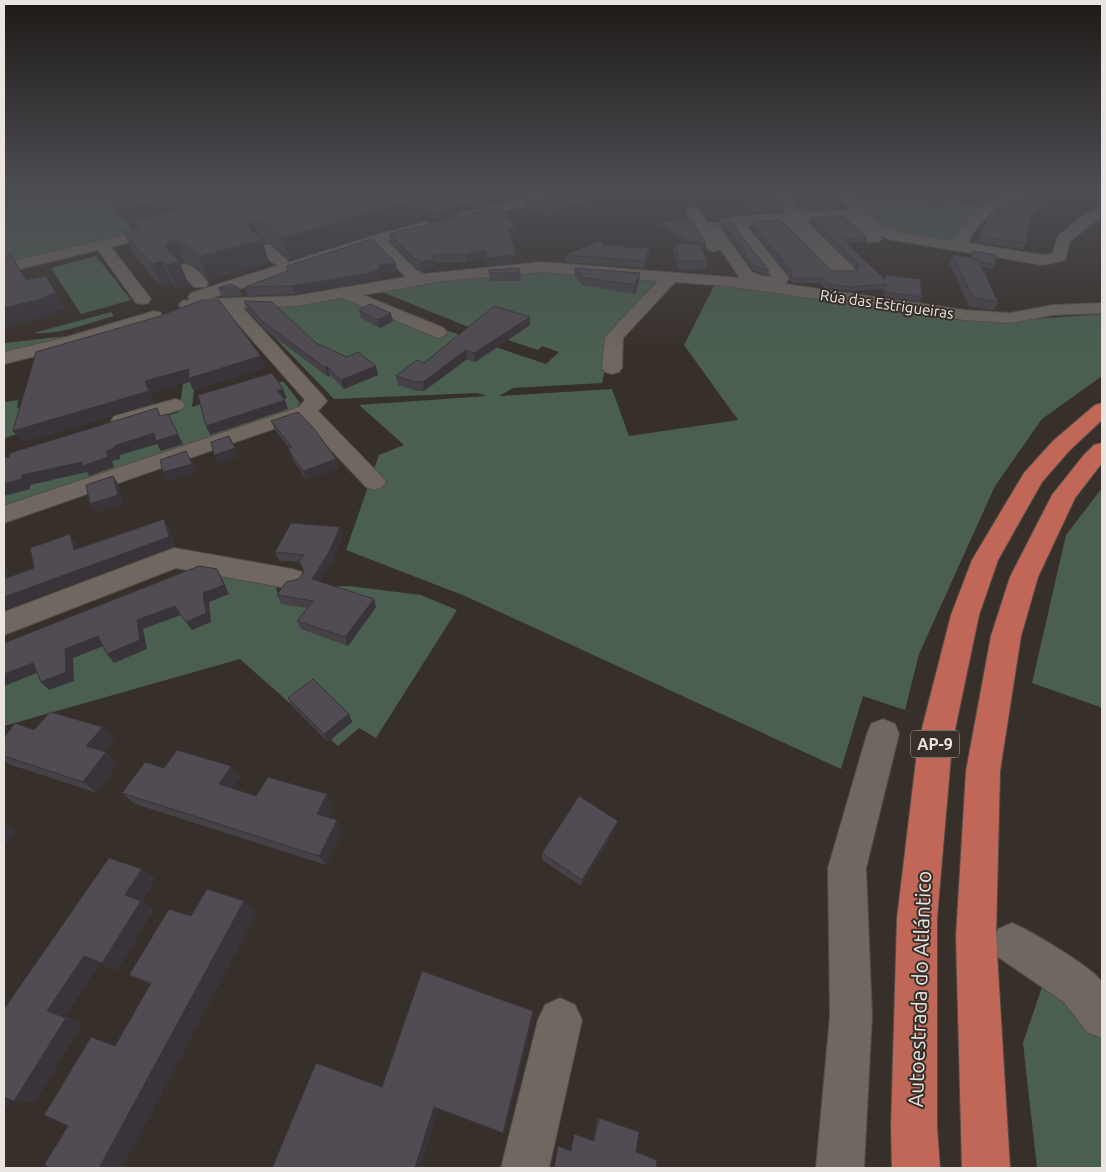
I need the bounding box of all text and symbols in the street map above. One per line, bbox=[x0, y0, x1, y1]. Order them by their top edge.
street label: Rúa das Estrigueiras bbox=[819, 286, 955, 322]
road number: AP-9 bbox=[911, 731, 959, 758]
street label: Autoestrada do Atlántico bbox=[903, 870, 935, 1108]

